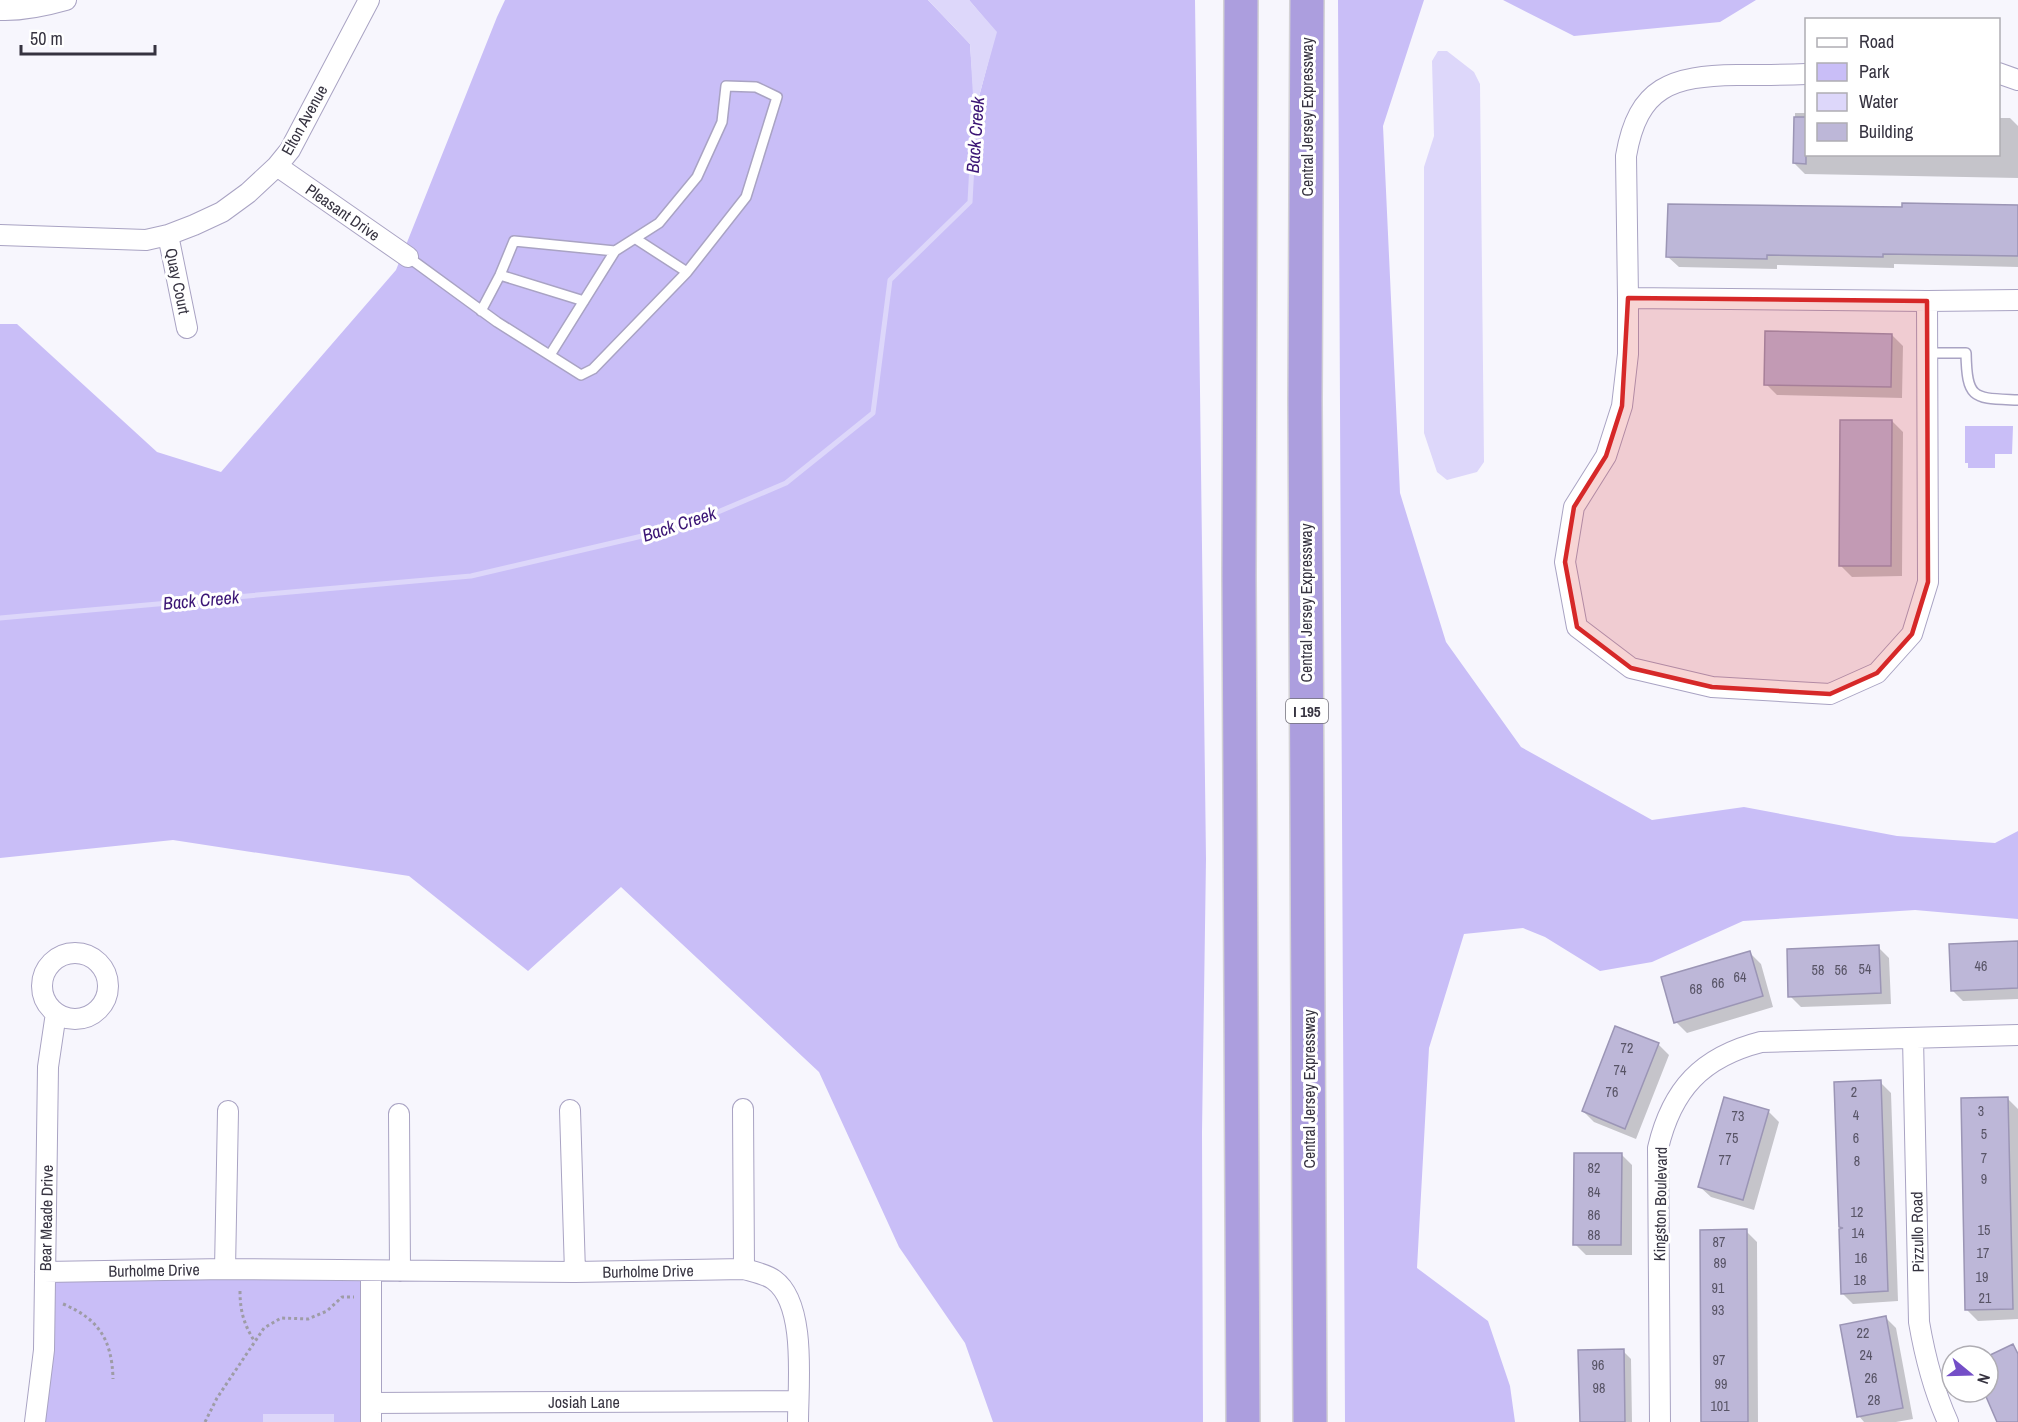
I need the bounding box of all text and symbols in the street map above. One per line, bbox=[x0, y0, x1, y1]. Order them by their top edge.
scale bar bbox=[21, 18, 154, 56]
legend bbox=[1805, 18, 2000, 156]
text: 50 m bbox=[30, 26, 63, 51]
text: Road bbox=[1859, 29, 1894, 54]
street label: Central Jersey Expressway bbox=[1296, 37, 1318, 196]
text: Park bbox=[1859, 59, 1890, 84]
street label: Elton Avenue bbox=[276, 81, 332, 159]
text: Water bbox=[1859, 89, 1898, 114]
water label: Back Creek bbox=[960, 95, 990, 174]
text: Building bbox=[1859, 119, 1914, 144]
street label: Pleasant Drive bbox=[301, 178, 385, 246]
street label: Quay Court bbox=[160, 246, 196, 316]
water label: Back Creek bbox=[639, 500, 720, 548]
street label: Central Jersey Expressway bbox=[1295, 523, 1317, 682]
water label: Back Creek bbox=[162, 584, 241, 616]
road number: I 195 bbox=[1286, 699, 1328, 723]
house number: 46 bbox=[1975, 957, 1987, 975]
house number: 54 bbox=[1859, 960, 1872, 978]
house number: 58 bbox=[1812, 961, 1824, 979]
house number: 56 bbox=[1835, 961, 1847, 979]
house number: 64 bbox=[1734, 968, 1747, 986]
house number: 66 bbox=[1712, 974, 1724, 992]
house number: 68 bbox=[1690, 980, 1702, 998]
street label: Central Jersey Expressway bbox=[1298, 1009, 1320, 1168]
house number: 72 bbox=[1621, 1039, 1633, 1057]
house number: 74 bbox=[1614, 1061, 1627, 1079]
house number: 76 bbox=[1606, 1083, 1618, 1101]
house number: 2 bbox=[1851, 1083, 1857, 1101]
house number: 3 bbox=[1978, 1102, 1984, 1120]
house number: 4 bbox=[1853, 1106, 1860, 1124]
house number: 73 bbox=[1732, 1107, 1744, 1125]
house number: 5 bbox=[1981, 1125, 1987, 1143]
house number: 75 bbox=[1726, 1129, 1738, 1147]
house number: 6 bbox=[1853, 1129, 1859, 1147]
street label: Kingston Boulevard bbox=[1648, 1147, 1672, 1261]
house number: 7 bbox=[1981, 1149, 1987, 1167]
house number: 77 bbox=[1719, 1151, 1731, 1169]
house number: 8 bbox=[1854, 1152, 1860, 1170]
house number: 82 bbox=[1588, 1159, 1600, 1177]
street label: Bear Meade Drive bbox=[34, 1165, 58, 1271]
house number: 9 bbox=[1981, 1170, 1987, 1188]
house number: 84 bbox=[1588, 1183, 1601, 1201]
street label: Pizzullo Road bbox=[1905, 1191, 1929, 1273]
house number: 12 bbox=[1851, 1203, 1863, 1221]
house number: 86 bbox=[1588, 1206, 1600, 1224]
house number: 15 bbox=[1978, 1221, 1990, 1239]
house number: 14 bbox=[1852, 1224, 1865, 1242]
house number: 88 bbox=[1588, 1226, 1600, 1244]
house number: 87 bbox=[1713, 1233, 1725, 1251]
house number: 17 bbox=[1977, 1244, 1989, 1262]
house number: 16 bbox=[1855, 1249, 1867, 1267]
house number: 89 bbox=[1714, 1254, 1726, 1272]
street label: Burholme Drive bbox=[108, 1258, 200, 1282]
street label: Burholme Drive bbox=[602, 1259, 694, 1283]
house number: 19 bbox=[1976, 1268, 1988, 1286]
house number: 18 bbox=[1854, 1271, 1866, 1289]
house number: 91 bbox=[1712, 1279, 1725, 1297]
house number: 21 bbox=[1979, 1289, 1992, 1307]
house number: 93 bbox=[1712, 1301, 1724, 1319]
house number: 22 bbox=[1857, 1324, 1869, 1342]
north arrow bbox=[1940, 1344, 2000, 1404]
house number: 24 bbox=[1860, 1346, 1873, 1364]
house number: 97 bbox=[1713, 1351, 1725, 1369]
house number: 96 bbox=[1592, 1356, 1604, 1374]
house number: 26 bbox=[1865, 1369, 1877, 1387]
text: N bbox=[1972, 1371, 1996, 1387]
house number: 99 bbox=[1715, 1375, 1727, 1393]
house number: 98 bbox=[1593, 1379, 1605, 1397]
street label: Josiah Lane bbox=[548, 1391, 620, 1413]
house number: 28 bbox=[1868, 1391, 1880, 1409]
house number: 101 bbox=[1710, 1397, 1730, 1415]

